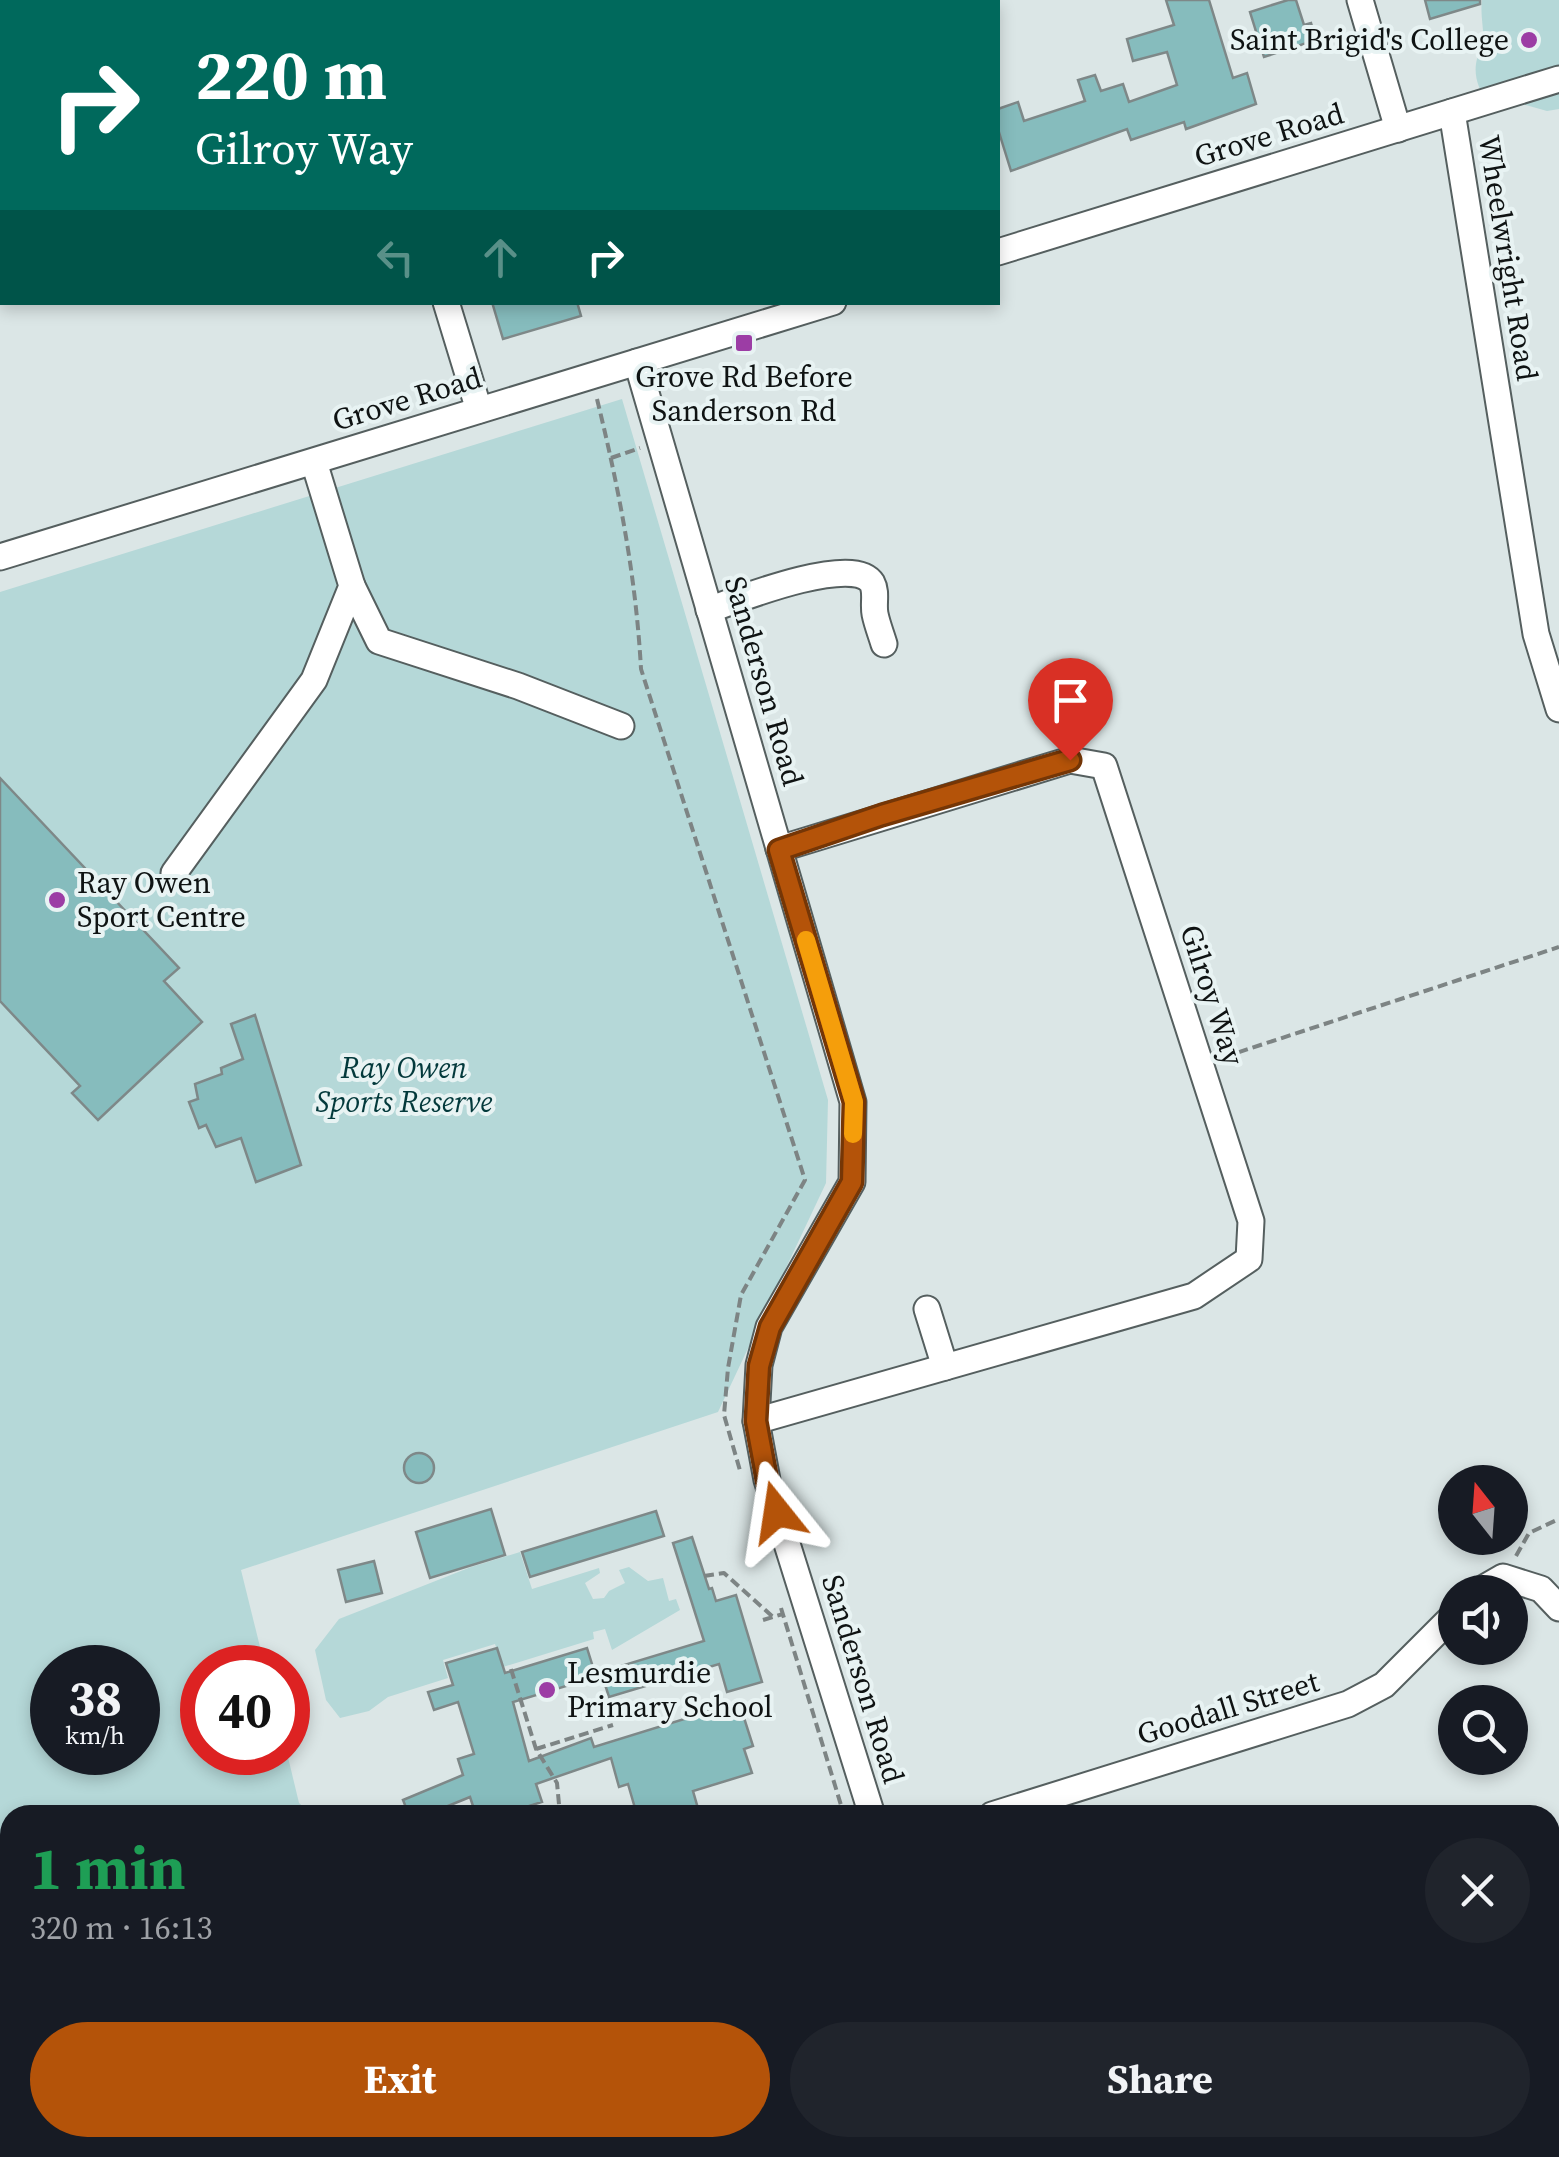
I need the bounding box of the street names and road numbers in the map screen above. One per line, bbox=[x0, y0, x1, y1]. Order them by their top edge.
street label: Grove Road bbox=[1189, 92, 1349, 177]
street label: Wheelwright Road bbox=[1469, 132, 1548, 384]
street label: Grove Road bbox=[327, 356, 487, 441]
street label: Sanderson Road bbox=[715, 571, 814, 790]
street label: Gilroy Way bbox=[1171, 919, 1255, 1071]
street label: Sanderson Road bbox=[812, 1570, 915, 1788]
street label: Goodall Street bbox=[1132, 1660, 1324, 1755]

